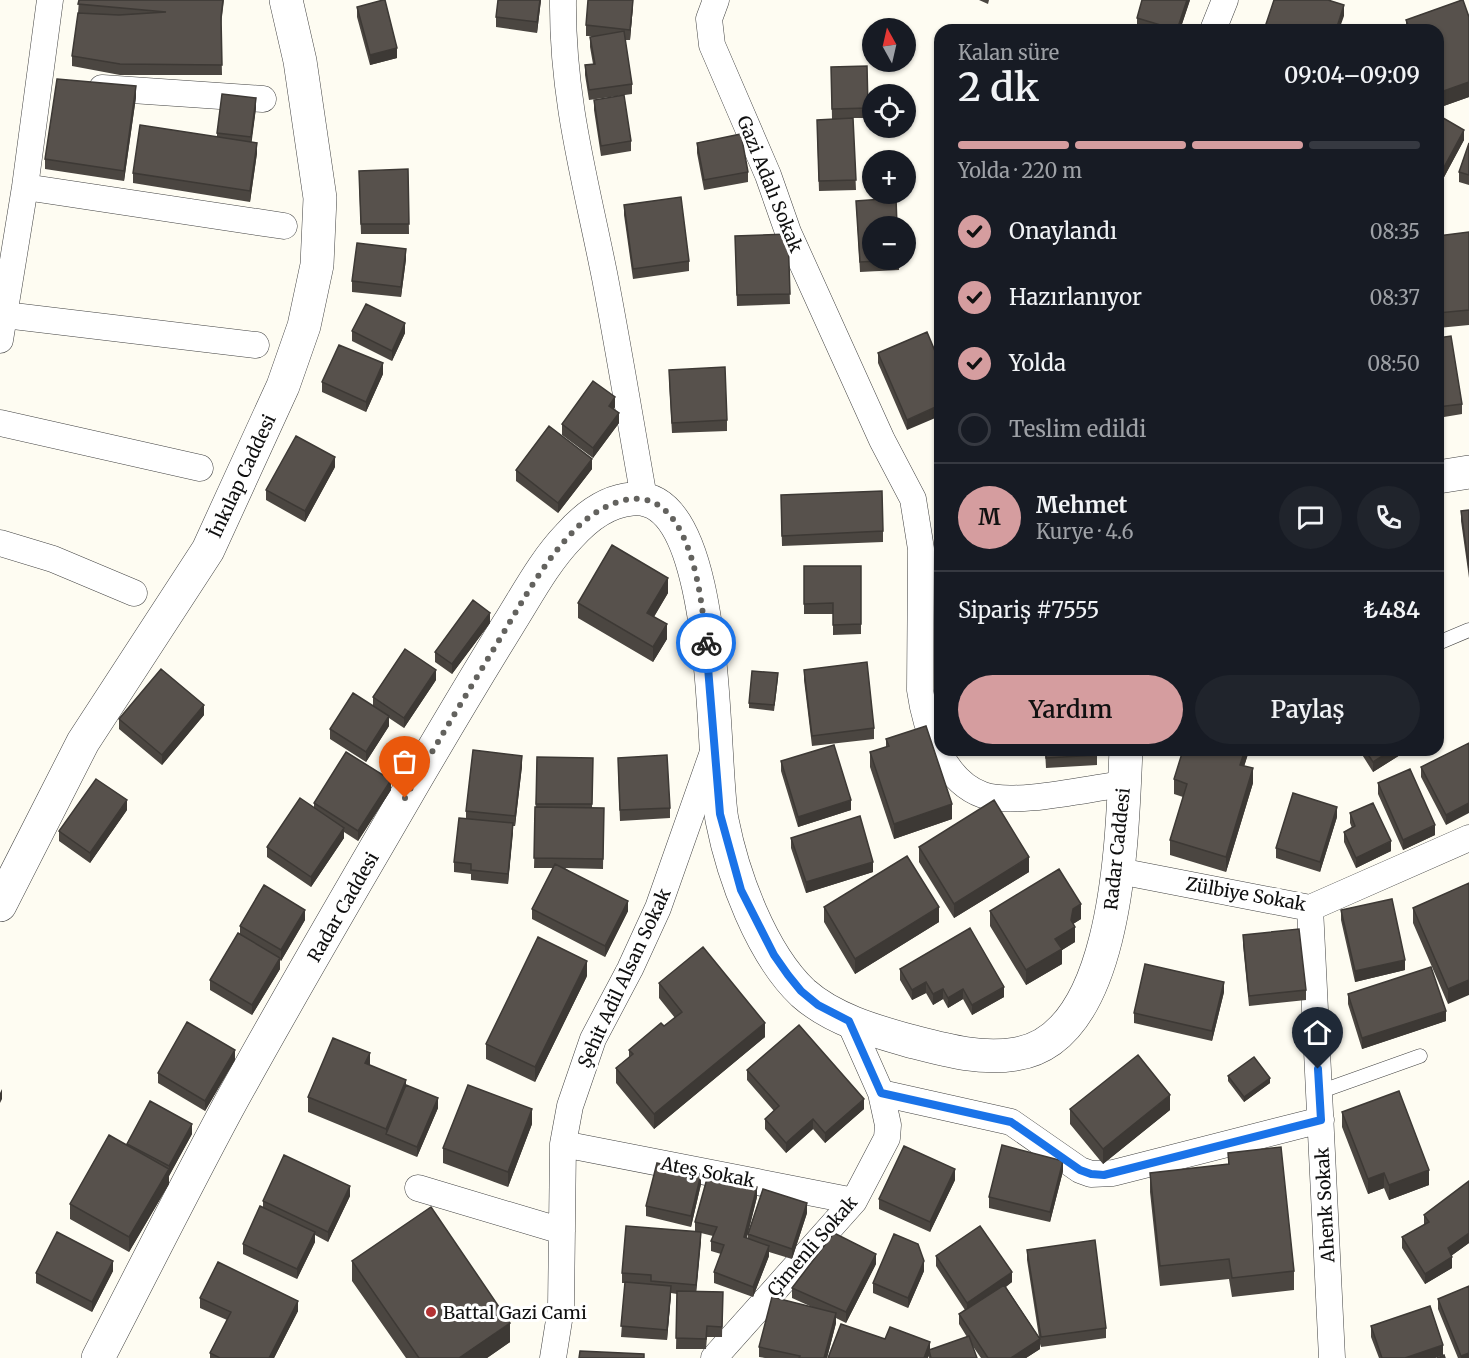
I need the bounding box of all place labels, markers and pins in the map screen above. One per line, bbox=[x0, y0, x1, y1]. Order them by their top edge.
pin bbox=[379, 736, 430, 798]
pin bbox=[1292, 1007, 1343, 1069]
place label: Battal Gazi Cami bbox=[443, 1301, 587, 1324]
marker: Battal Gazi Cami bbox=[424, 1305, 438, 1319]

